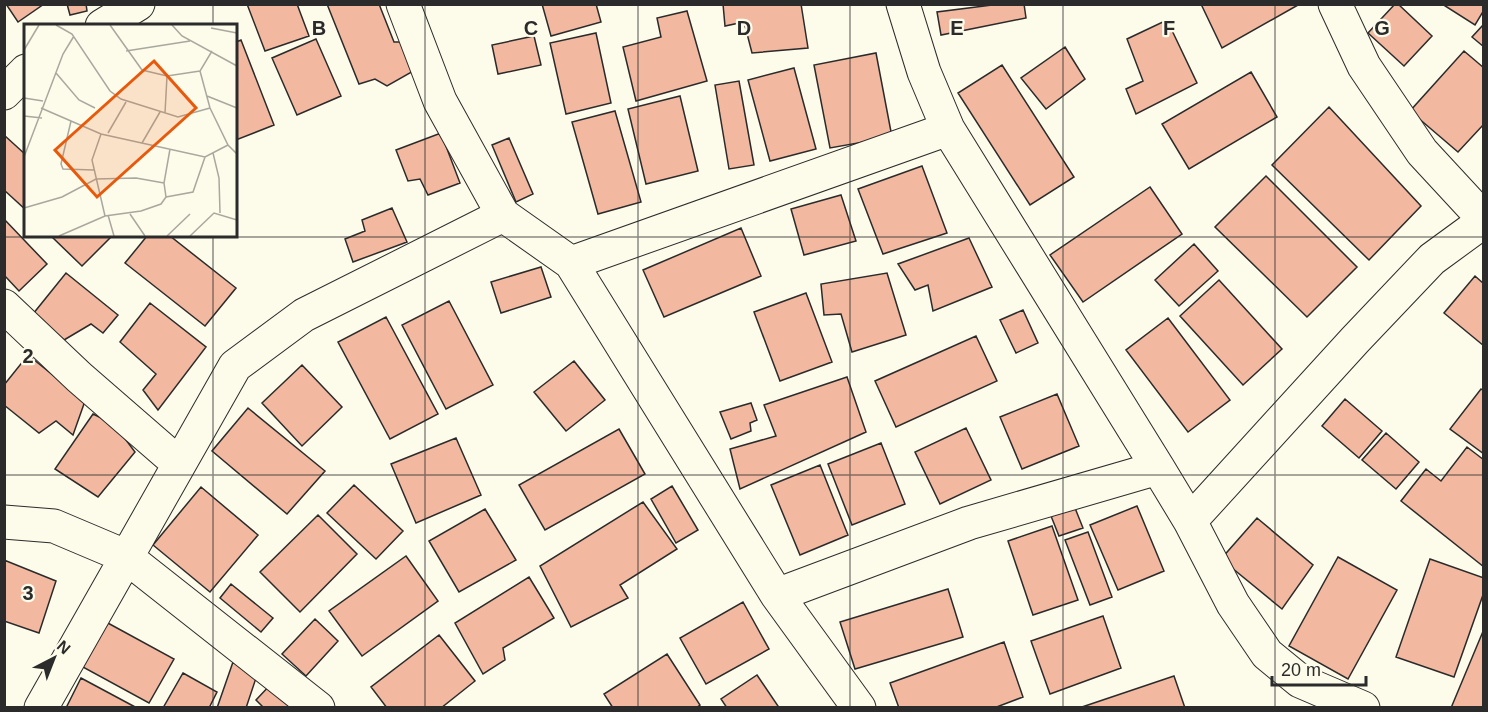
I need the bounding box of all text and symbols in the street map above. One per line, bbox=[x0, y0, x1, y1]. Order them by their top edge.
text: B bbox=[312, 17, 326, 39]
text: C bbox=[524, 17, 538, 39]
text: D bbox=[737, 17, 751, 39]
text: E bbox=[950, 17, 964, 39]
text: F bbox=[1163, 17, 1175, 39]
text: G bbox=[1374, 17, 1390, 39]
inset map bbox=[24, 24, 237, 237]
text: 2 bbox=[22, 345, 34, 367]
text: 3 bbox=[22, 582, 34, 604]
north arrow bbox=[24, 628, 84, 688]
text: N bbox=[54, 637, 74, 657]
scale bar bbox=[1272, 649, 1366, 687]
text: 20 m bbox=[1281, 660, 1321, 680]

